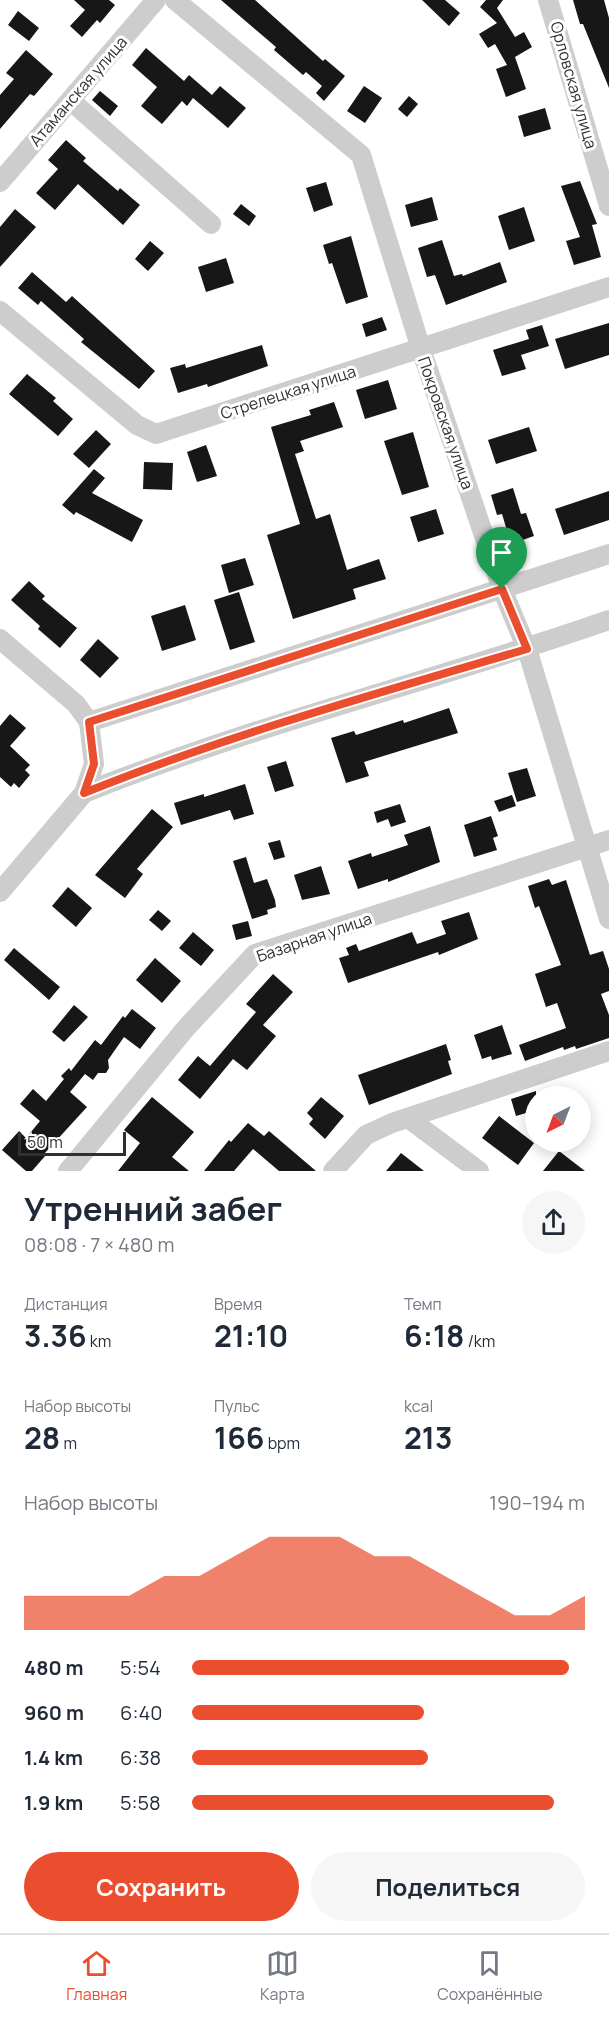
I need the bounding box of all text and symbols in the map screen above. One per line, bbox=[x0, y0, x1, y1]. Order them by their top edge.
street label: Орловская улица bbox=[545, 19, 603, 151]
street label: Атаманская улица bbox=[24, 31, 132, 151]
street label: Покровская улица bbox=[413, 354, 479, 492]
street label: Стрелецкая улица bbox=[218, 360, 358, 424]
pin bbox=[476, 527, 527, 589]
icon: arrive bbox=[485, 536, 518, 569]
street label: Базарная улица bbox=[253, 907, 375, 967]
north arrow bbox=[525, 1086, 591, 1152]
map controls bbox=[525, 1086, 591, 1152]
scale bar bbox=[18, 1129, 126, 1156]
text: 50 m bbox=[27, 1131, 63, 1153]
text: Утренний забег bbox=[24, 1186, 282, 1231]
button: share bbox=[522, 1191, 585, 1254]
text: 08:08 · 7 × 480 m bbox=[24, 1231, 174, 1258]
text: Дистанция bbox=[24, 1293, 108, 1315]
text: Время bbox=[214, 1293, 262, 1315]
text: Темп bbox=[404, 1293, 442, 1315]
text: 3.36 bbox=[24, 1315, 87, 1356]
text: 21:10 bbox=[214, 1315, 288, 1356]
text: 6:18 bbox=[404, 1315, 464, 1356]
text: km bbox=[87, 1330, 111, 1352]
text: /km bbox=[464, 1330, 495, 1352]
text: Набор высоты bbox=[24, 1395, 131, 1417]
text: Пульс bbox=[214, 1395, 260, 1417]
text: kcal bbox=[404, 1395, 433, 1417]
text: 28 bbox=[24, 1417, 60, 1458]
text: 166 bbox=[214, 1417, 264, 1458]
text: 213 bbox=[404, 1417, 452, 1458]
text: m bbox=[60, 1432, 77, 1454]
text: bpm bbox=[264, 1432, 300, 1454]
text: Набор высоты bbox=[24, 1489, 158, 1516]
text: 190–194 m bbox=[489, 1489, 585, 1516]
text: 480 m bbox=[24, 1654, 84, 1681]
text: 5:54 bbox=[120, 1654, 161, 1681]
text: 960 m bbox=[24, 1699, 84, 1726]
text: 6:40 bbox=[120, 1699, 162, 1726]
text: 1.4 km bbox=[24, 1744, 83, 1771]
text: 6:38 bbox=[120, 1744, 161, 1771]
text: 1.9 km bbox=[24, 1789, 83, 1816]
text: 5:58 bbox=[120, 1789, 161, 1816]
button: Сохранить bbox=[24, 1852, 299, 1921]
button: Поделиться bbox=[311, 1852, 585, 1921]
tab: Главная bbox=[66, 1947, 127, 2005]
tab: Карта bbox=[260, 1947, 305, 2005]
tab: Сохранённые bbox=[437, 1947, 543, 2005]

